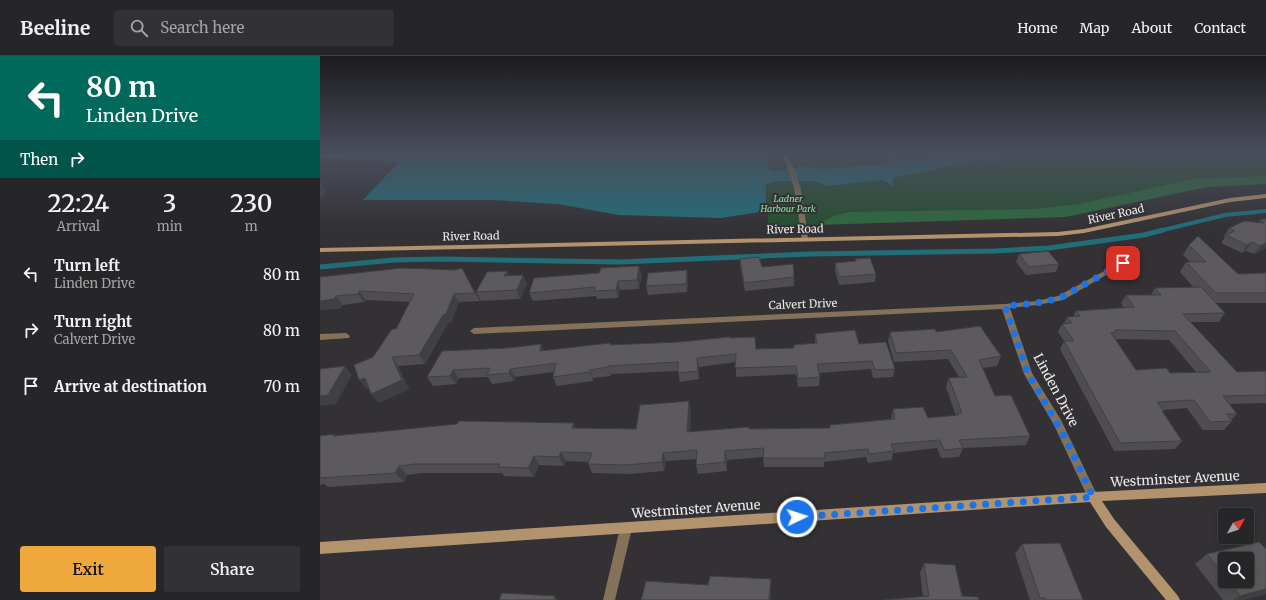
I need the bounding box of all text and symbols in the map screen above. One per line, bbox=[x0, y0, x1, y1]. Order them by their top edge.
search box bbox=[114, 10, 394, 46]
text: Beeline bbox=[20, 16, 90, 40]
icon: search bbox=[128, 17, 150, 39]
text: Search here bbox=[160, 18, 244, 37]
text: Home bbox=[1017, 19, 1058, 37]
text: Map bbox=[1080, 19, 1109, 37]
text: About bbox=[1131, 19, 1172, 37]
text: Contact bbox=[1194, 19, 1246, 37]
text: 80 m bbox=[86, 69, 157, 105]
icon: left bbox=[20, 72, 72, 124]
text: Linden Drive bbox=[86, 104, 198, 127]
icon: right bbox=[66, 148, 88, 170]
text: Then bbox=[20, 150, 58, 169]
text: 22:24 bbox=[47, 188, 109, 219]
text: 3 bbox=[163, 188, 177, 219]
text: 230 bbox=[230, 188, 273, 219]
park label: Ladner Harbour Park bbox=[759, 193, 816, 214]
street label: River Road bbox=[1087, 201, 1146, 227]
text: Arrival bbox=[57, 218, 100, 235]
text: min bbox=[157, 218, 183, 235]
text: m bbox=[245, 218, 258, 235]
street label: River Road bbox=[766, 221, 824, 236]
street label: River Road bbox=[442, 228, 500, 243]
pin bbox=[1106, 246, 1140, 280]
icon: arrive bbox=[1112, 252, 1134, 274]
text: Turn left bbox=[54, 256, 120, 275]
icon: left bbox=[20, 263, 42, 285]
text: 80 m bbox=[263, 265, 300, 284]
text: Linden Drive bbox=[54, 275, 135, 292]
street label: Calvert Drive bbox=[768, 296, 838, 312]
text: Turn right bbox=[54, 312, 132, 331]
icon: right bbox=[20, 319, 42, 341]
text: 80 m bbox=[263, 321, 300, 340]
text: Calvert Drive bbox=[54, 331, 135, 348]
street label: Linden Drive bbox=[1029, 350, 1083, 430]
icon: arrive bbox=[20, 375, 42, 397]
text: Arrive at destination bbox=[54, 377, 207, 396]
text: 70 m bbox=[264, 377, 300, 396]
street label: Westminster Avenue bbox=[1109, 467, 1240, 491]
street label: Westminster Avenue bbox=[630, 496, 761, 522]
position arrow bbox=[776, 496, 818, 538]
north arrow bbox=[1218, 508, 1254, 544]
map controls bbox=[1218, 508, 1254, 588]
button: Exit bbox=[20, 546, 156, 592]
button: Share bbox=[164, 546, 300, 592]
button: search bbox=[1218, 552, 1254, 588]

